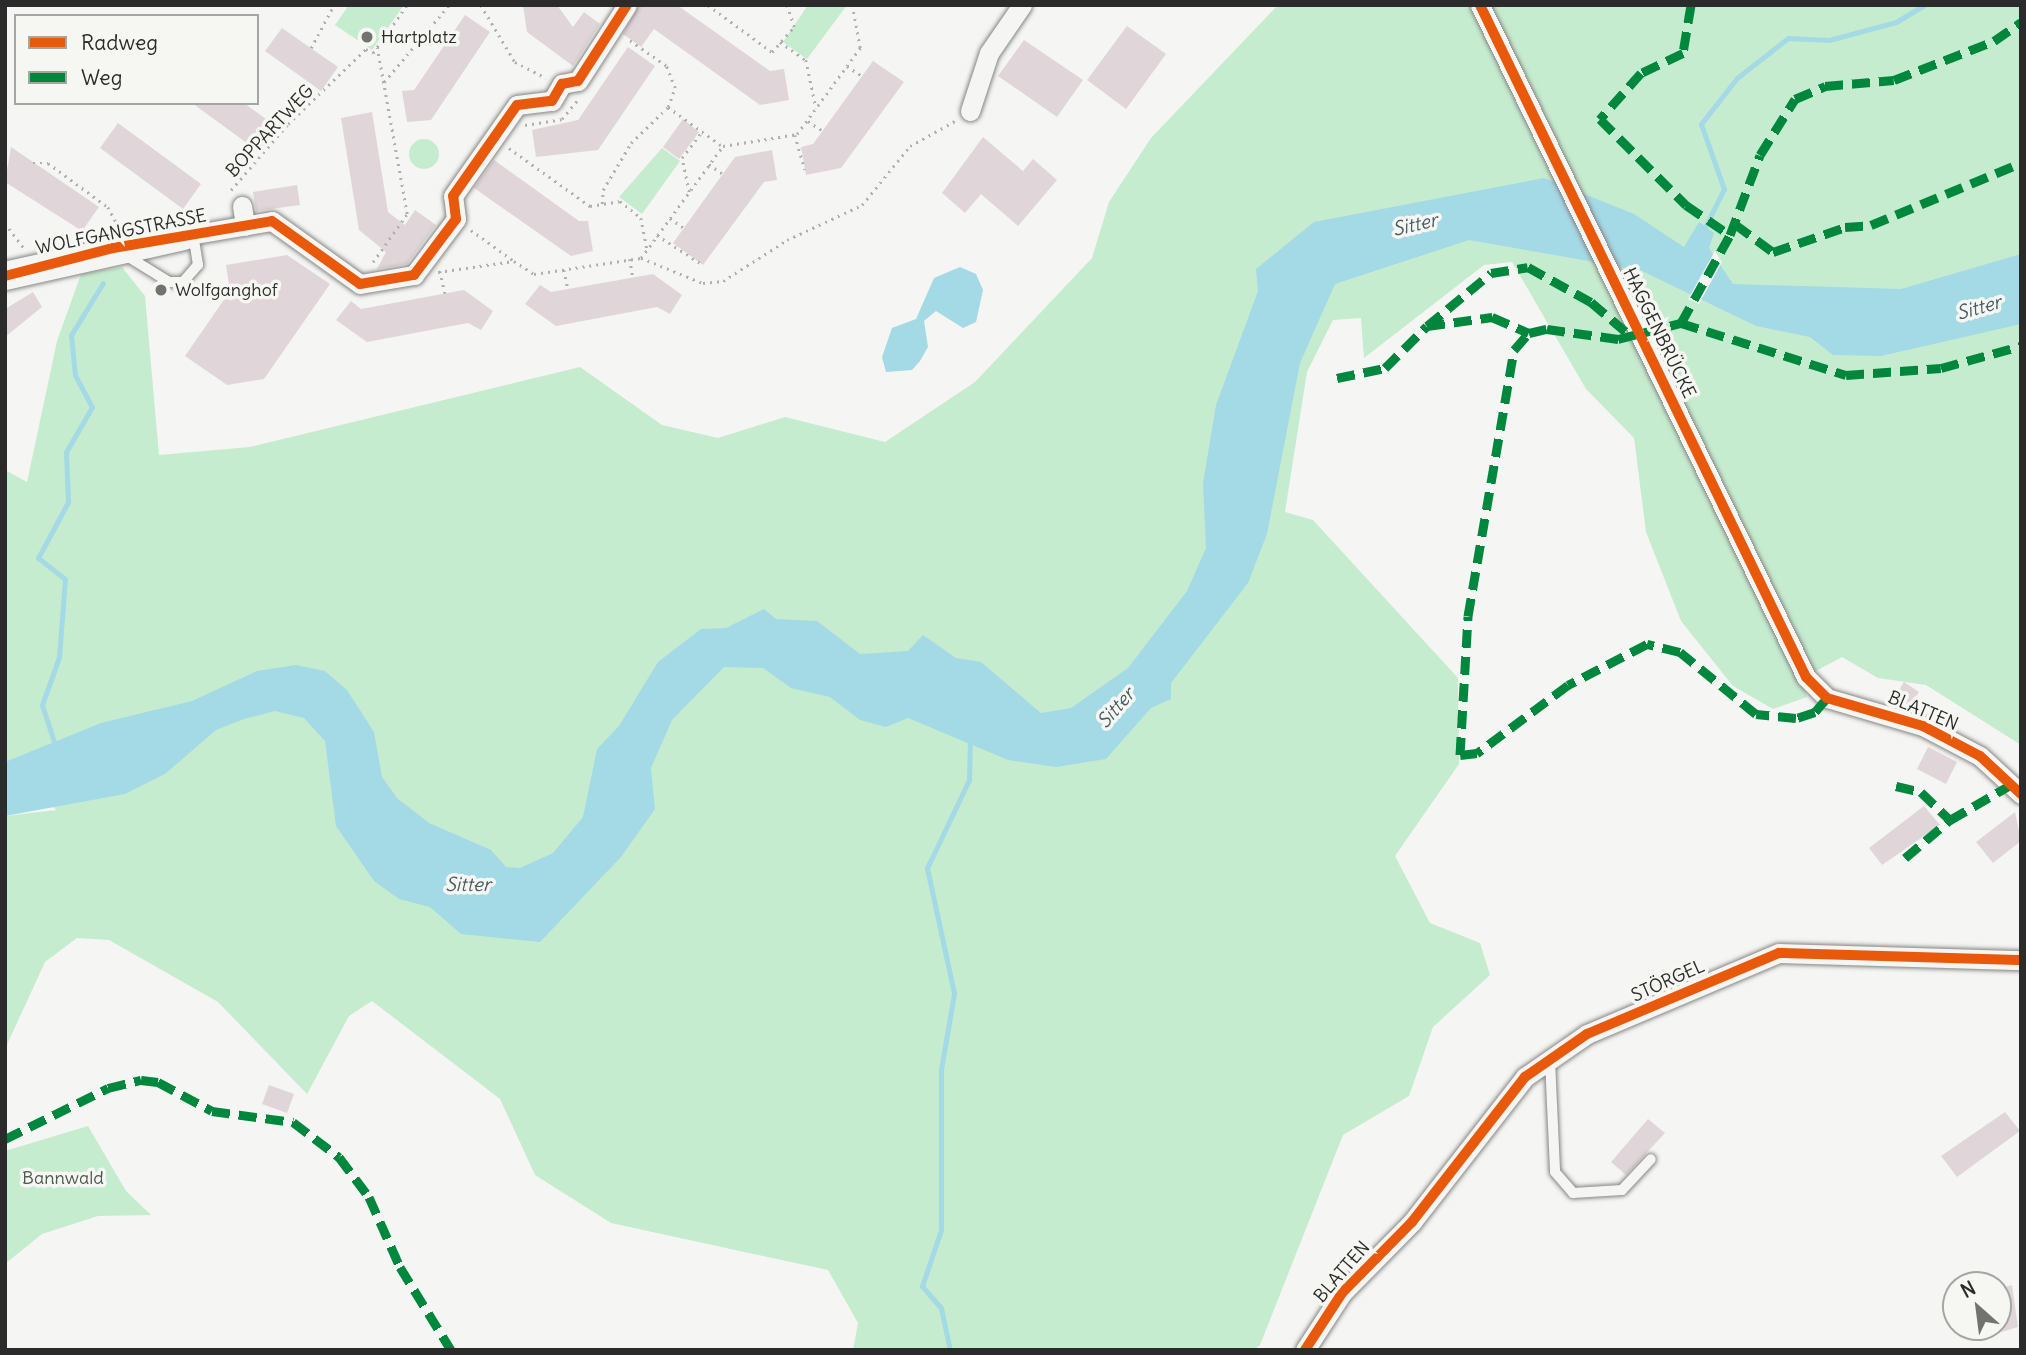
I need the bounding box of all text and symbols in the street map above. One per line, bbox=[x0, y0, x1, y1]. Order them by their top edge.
legend bbox=[14, 14, 259, 105]
place label: Hartplatz bbox=[381, 26, 457, 48]
text: Radweg bbox=[81, 29, 158, 56]
marker: Hartplatz bbox=[359, 29, 375, 45]
text: Weg bbox=[81, 64, 122, 91]
street label: BOPPARTWEG bbox=[222, 80, 318, 182]
street label: WOLFGANGSTRASSE bbox=[34, 205, 208, 259]
water label: Sitter bbox=[1390, 209, 1440, 241]
street label: HAGGENBRÜCKE bbox=[1618, 264, 1700, 402]
place label: Wolfganghof bbox=[175, 279, 278, 301]
marker: Wolfganghof bbox=[153, 282, 169, 298]
water label: Sitter bbox=[1954, 291, 2004, 325]
water label: Sitter bbox=[1093, 683, 1139, 733]
street label: BLATTEN bbox=[1885, 687, 1961, 735]
water label: Sitter bbox=[445, 874, 491, 896]
street label: STÖRGEL bbox=[1628, 955, 1708, 1007]
park label: Bannwald bbox=[22, 1167, 104, 1189]
street label: BLATTEN bbox=[1310, 1237, 1374, 1307]
north arrow bbox=[1942, 1271, 2012, 1341]
text: N bbox=[1957, 1276, 1980, 1303]

